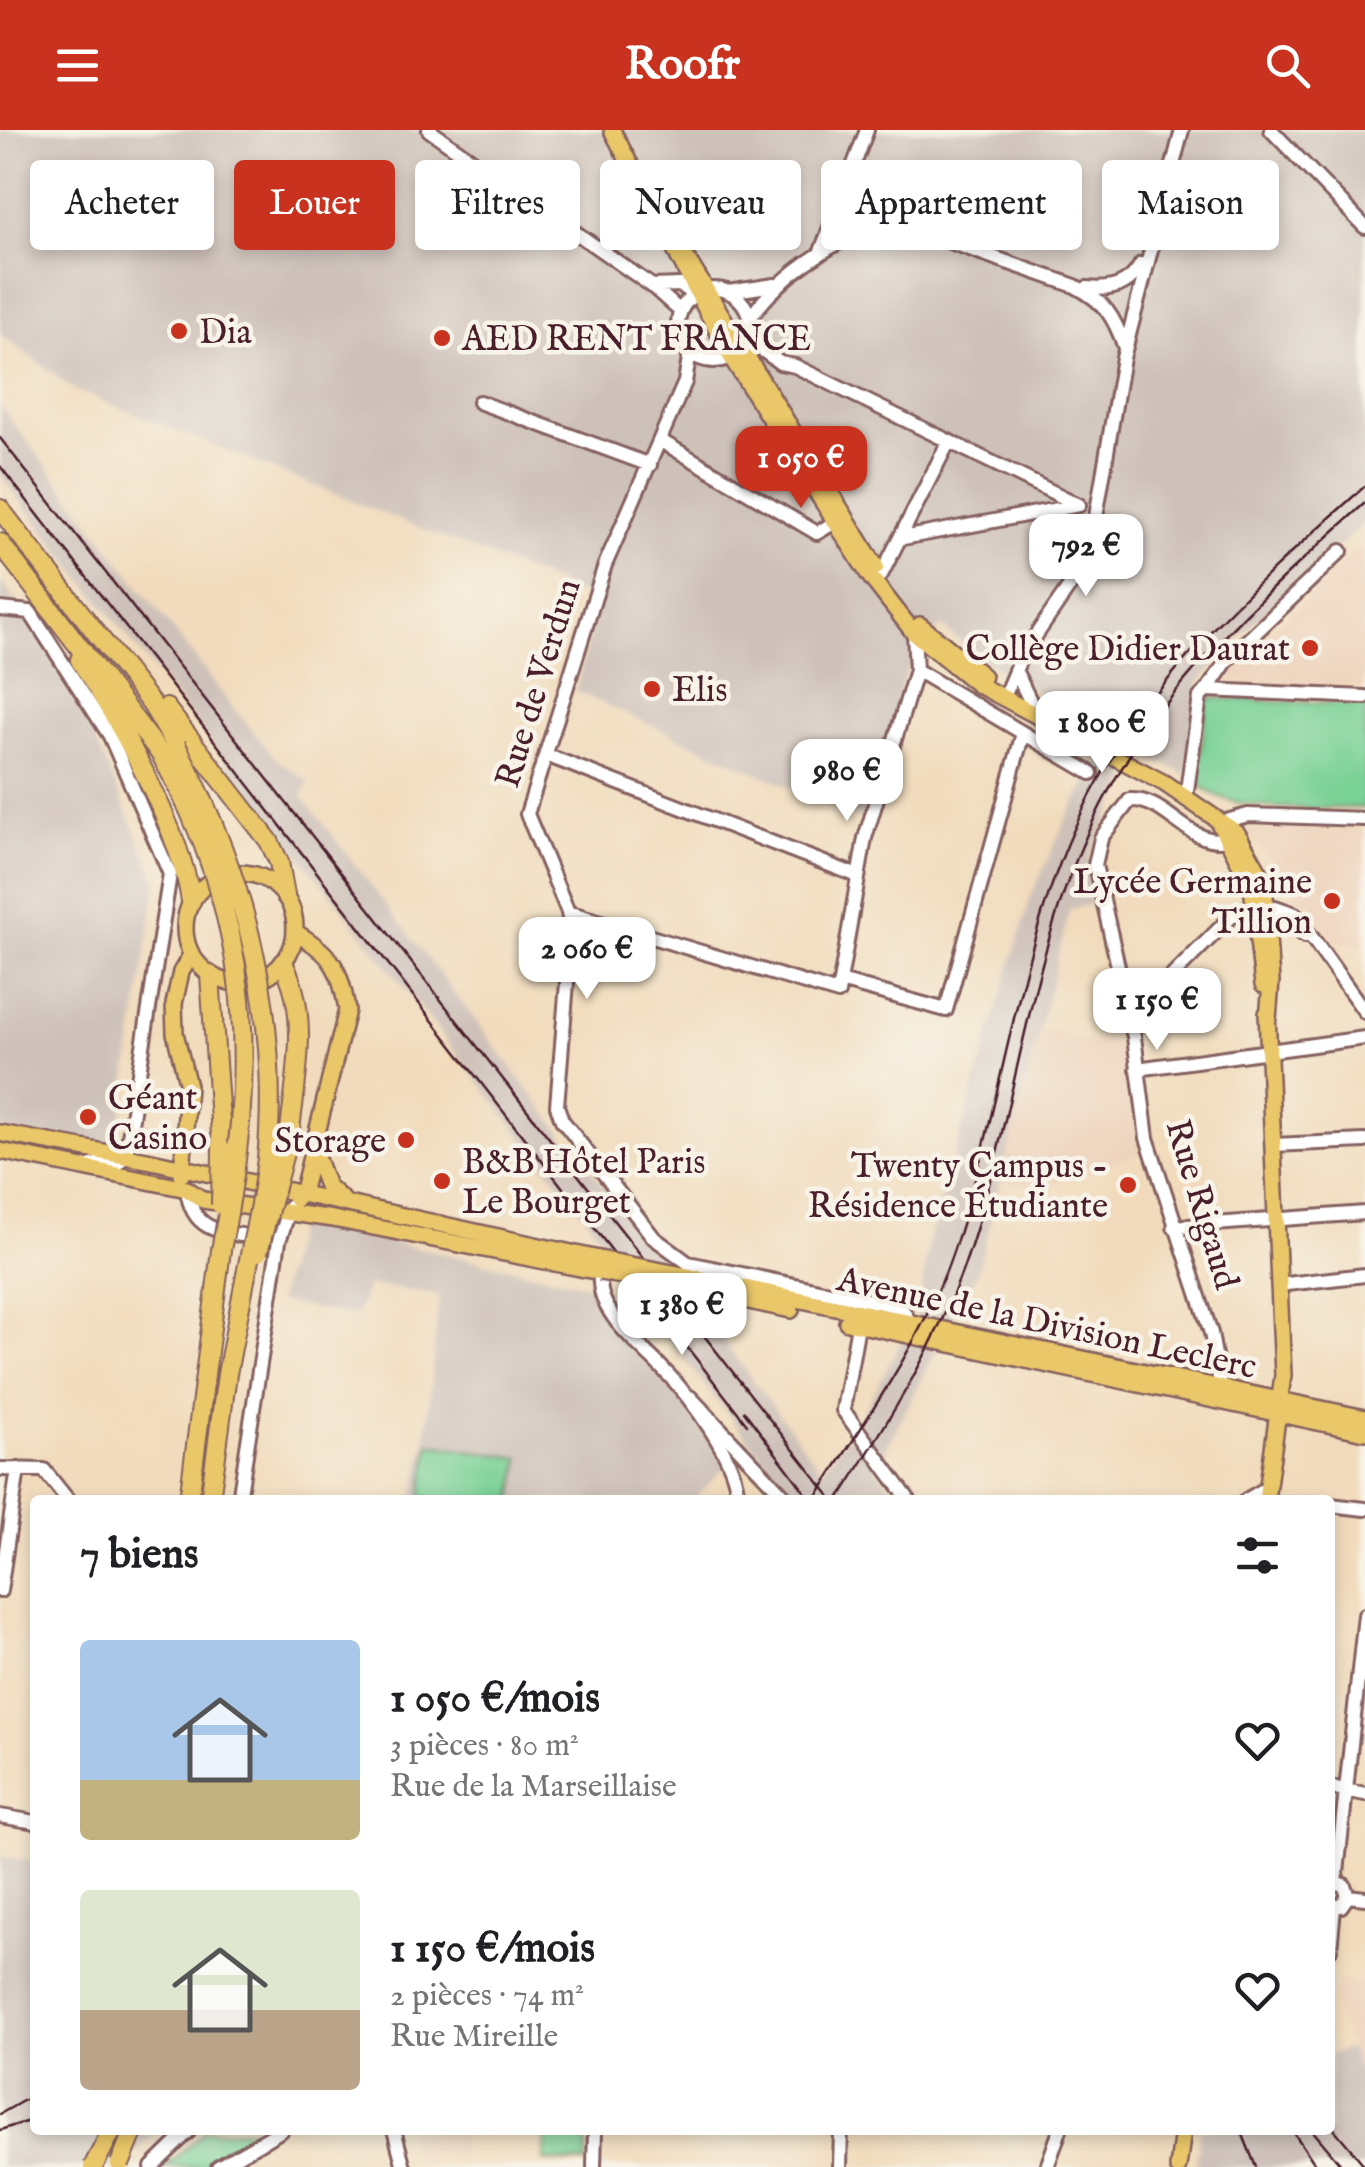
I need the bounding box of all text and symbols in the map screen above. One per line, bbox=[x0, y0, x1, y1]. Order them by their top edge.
text: Roofr bbox=[625, 37, 740, 94]
icon: menu bbox=[50, 38, 105, 93]
icon: search bbox=[1260, 38, 1315, 93]
chip: Acheter bbox=[30, 160, 214, 250]
chip: Louer bbox=[234, 160, 395, 250]
chip: Filtres bbox=[415, 160, 580, 250]
chip: Nouveau bbox=[600, 160, 801, 250]
chip: Appartement bbox=[821, 160, 1082, 250]
chip: Maison bbox=[1102, 160, 1279, 250]
place label: Dia bbox=[199, 311, 252, 356]
place label: AED RENT FRANCE bbox=[461, 318, 811, 363]
marker: Dia bbox=[168, 320, 190, 342]
marker: AED RENT FRANCE bbox=[431, 327, 453, 349]
pin: 1 050 € bbox=[709, 426, 893, 511]
text: 1 050 € bbox=[757, 438, 845, 479]
pin: 792 € bbox=[1016, 514, 1156, 599]
text: 792 € bbox=[1051, 526, 1121, 567]
street label: Rue de Verdun bbox=[486, 574, 593, 794]
place label: Collège Didier Daurat bbox=[965, 628, 1290, 673]
marker: Collège Didier Daurat bbox=[1299, 637, 1321, 659]
place label: Elis bbox=[672, 669, 728, 714]
marker: Elis bbox=[641, 678, 663, 700]
pin: 1 800 € bbox=[1010, 691, 1194, 776]
text: 1 800 € bbox=[1058, 703, 1146, 744]
pin: 980 € bbox=[777, 739, 917, 824]
text: 980 € bbox=[813, 751, 881, 792]
place label: Lycée Germaine Tillion bbox=[1073, 861, 1312, 946]
marker: Lycée Germaine Tillion bbox=[1321, 890, 1343, 912]
pin: 2 060 € bbox=[495, 917, 679, 1002]
text: 2 060 € bbox=[541, 929, 633, 970]
pin: 1 150 € bbox=[1065, 968, 1249, 1053]
text: 1 150 € bbox=[1115, 980, 1199, 1021]
place label: Géant Casino bbox=[108, 1077, 207, 1162]
marker: Géant Casino bbox=[77, 1106, 99, 1128]
street label: Rue Rigaud bbox=[1154, 1114, 1248, 1295]
place label: Storage bbox=[274, 1120, 386, 1165]
marker: Storage bbox=[395, 1129, 417, 1151]
place label: B&B Hôtel Paris Le Bourget bbox=[462, 1141, 706, 1226]
place label: Twenty Campus - Résidence Étudiante bbox=[808, 1145, 1108, 1230]
marker: B&B Hôtel Paris Le Bourget bbox=[431, 1170, 453, 1192]
marker: Twenty Campus - Résidence Étudiante bbox=[1117, 1174, 1139, 1196]
street label: Avenue de la Division Leclerc bbox=[832, 1258, 1260, 1391]
pin: 1 380 € bbox=[590, 1273, 774, 1358]
text: 1 380 € bbox=[640, 1285, 724, 1326]
icon: filters bbox=[1230, 1528, 1285, 1583]
text: 7 biens bbox=[80, 1529, 199, 1582]
text: 1 050 €/mois bbox=[390, 1673, 600, 1726]
icon: home bbox=[160, 1680, 280, 1800]
icon: heart bbox=[1230, 1713, 1285, 1768]
text: 3 pièces · 80 m² bbox=[390, 1726, 579, 1767]
text: Rue de la Marseillaise bbox=[390, 1767, 677, 1808]
text: 1 150 €/mois bbox=[390, 1923, 595, 1976]
icon: home bbox=[160, 1930, 280, 2050]
icon: heart bbox=[1230, 1963, 1285, 2018]
text: 2 pièces · 74 m² bbox=[390, 1976, 584, 2017]
text: Rue Mireille bbox=[390, 2017, 558, 2058]

